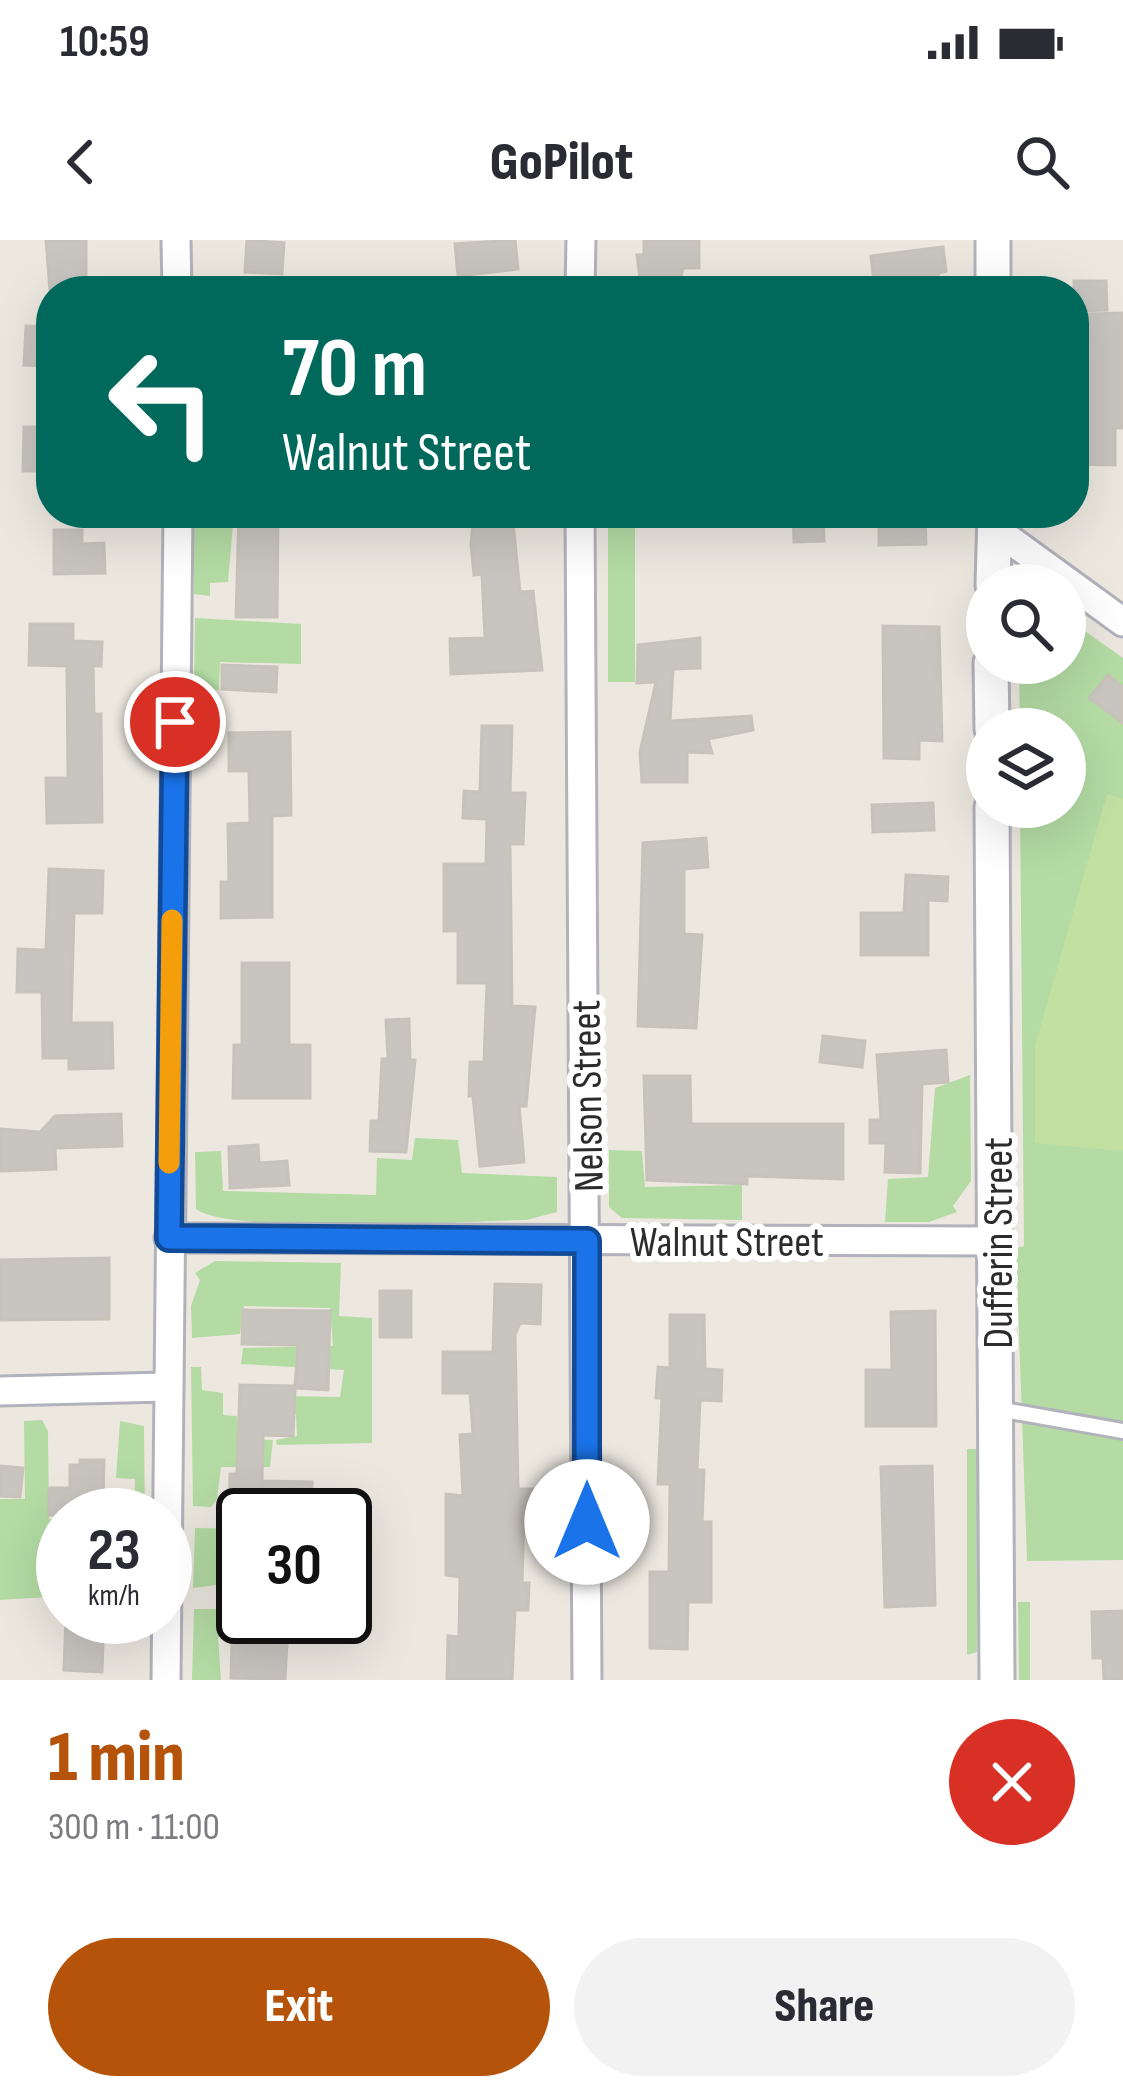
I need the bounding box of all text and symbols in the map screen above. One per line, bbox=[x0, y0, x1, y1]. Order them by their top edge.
text: 10:59 bbox=[60, 15, 150, 70]
icon: back bbox=[48, 129, 114, 195]
icon: search bbox=[1009, 129, 1075, 195]
text: GoPilot bbox=[490, 130, 633, 195]
text: 70 m bbox=[282, 319, 427, 420]
icon: left bbox=[84, 324, 240, 480]
text: Walnut Street bbox=[282, 421, 531, 486]
map controls bbox=[966, 564, 1086, 828]
button: search bbox=[966, 564, 1086, 684]
pin bbox=[124, 671, 226, 773]
icon: arrive bbox=[142, 689, 208, 755]
button: layers bbox=[966, 708, 1086, 828]
street label: Nelson Street bbox=[561, 1000, 616, 1192]
street label: Dufferin Street bbox=[974, 1137, 1025, 1349]
street label: Walnut Street bbox=[630, 1218, 824, 1269]
position arrow bbox=[524, 1459, 650, 1585]
speed limit sign: 30 bbox=[216, 1488, 372, 1644]
text: 23 bbox=[87, 1515, 141, 1587]
text: km/h bbox=[88, 1578, 140, 1614]
text: 1 min bbox=[48, 1715, 185, 1802]
button: close bbox=[949, 1719, 1075, 1845]
text: 300 m · 11:00 bbox=[48, 1804, 220, 1851]
button: Exit bbox=[48, 1938, 550, 2076]
button: Share bbox=[574, 1938, 1075, 2076]

